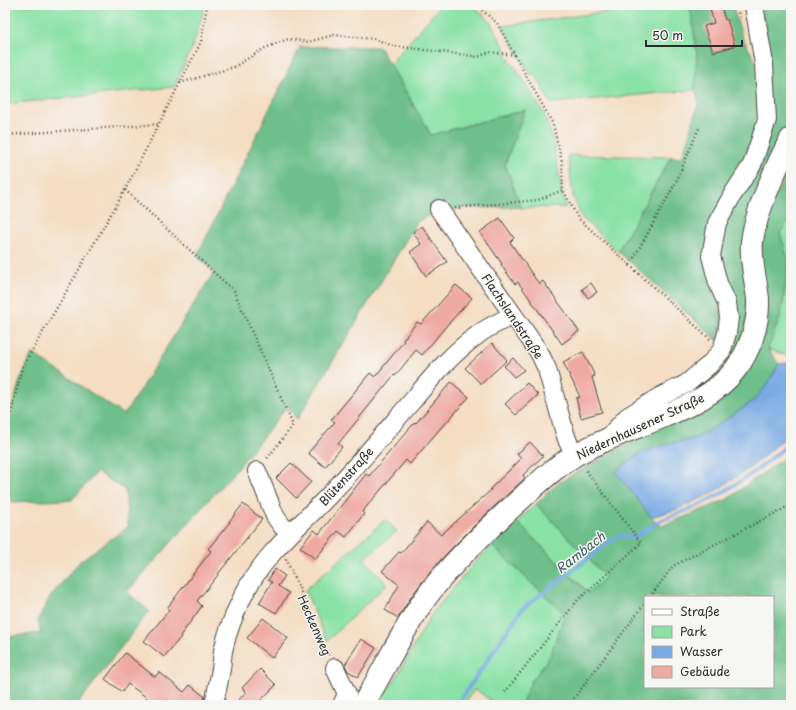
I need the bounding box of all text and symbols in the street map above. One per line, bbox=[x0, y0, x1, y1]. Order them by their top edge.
scale bar bbox=[646, 22, 742, 48]
text: 50 m bbox=[652, 26, 683, 44]
street label: Flachslandstraße bbox=[478, 270, 548, 362]
street label: Niedernhausener Straße bbox=[573, 388, 707, 464]
street label: Blütenstraße bbox=[315, 443, 377, 509]
water label: Rambach bbox=[551, 526, 609, 577]
street label: Heckenweg bbox=[294, 592, 336, 658]
legend bbox=[644, 596, 774, 688]
text: Straße bbox=[680, 602, 720, 620]
text: Park bbox=[680, 622, 707, 640]
text: Wasser bbox=[680, 642, 723, 660]
text: Gebäude bbox=[680, 662, 730, 680]

